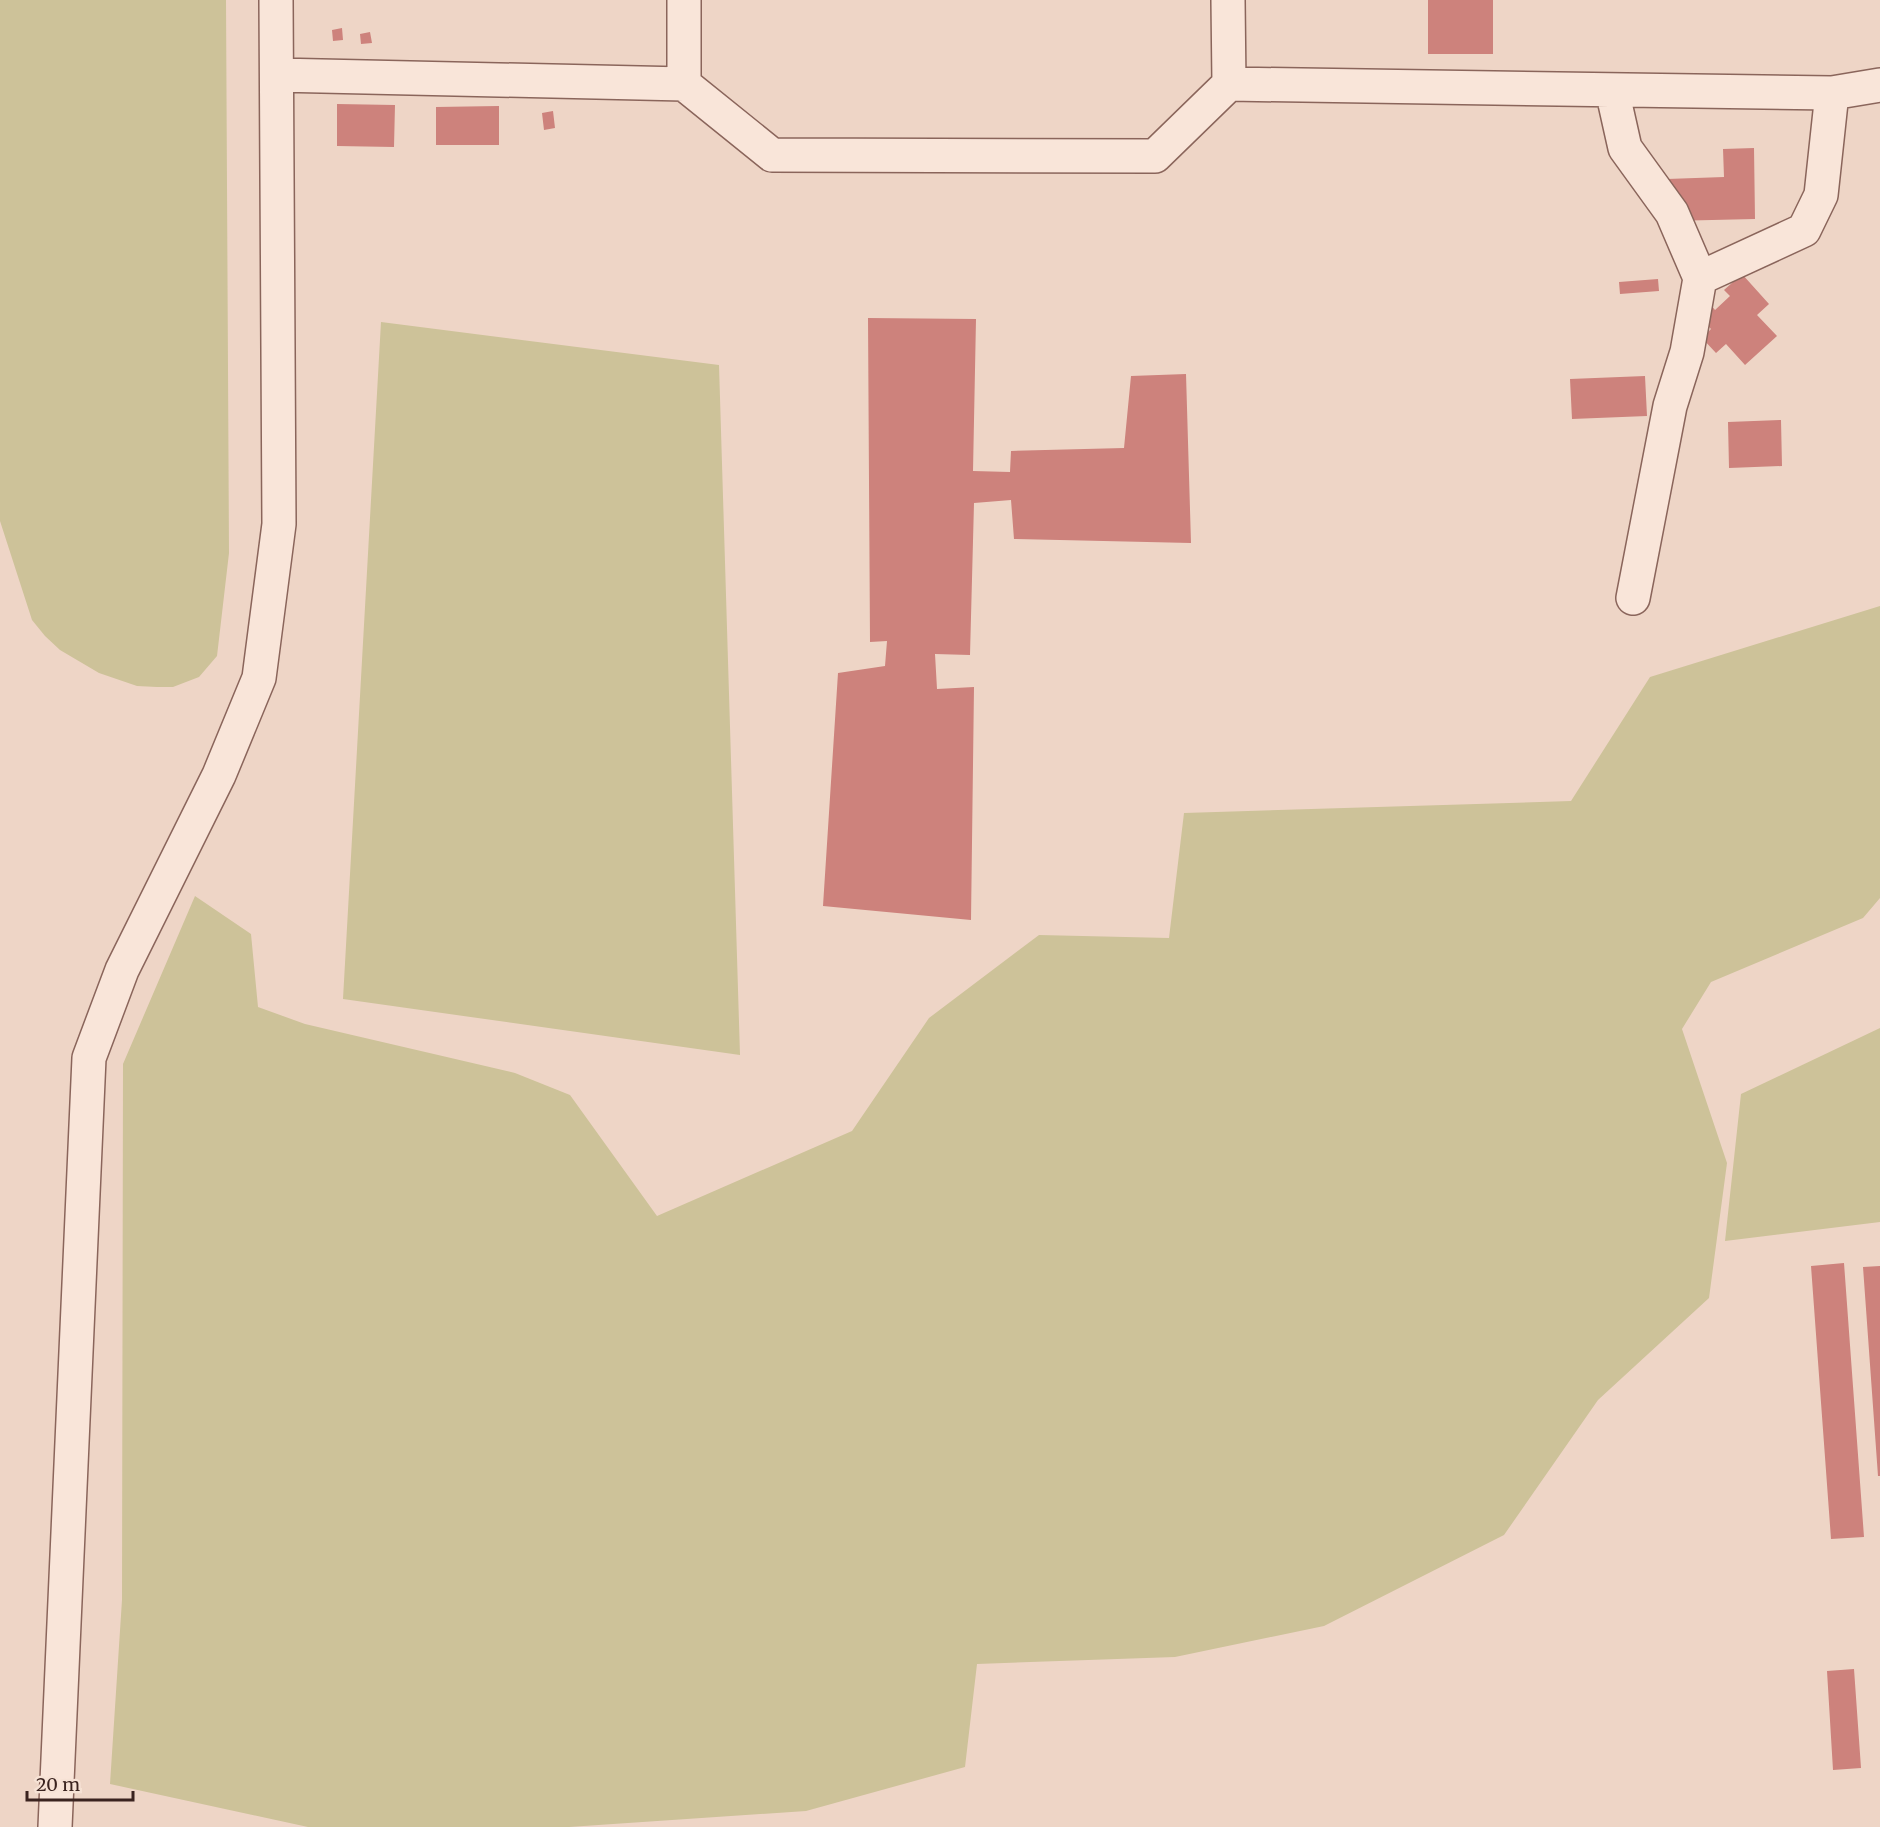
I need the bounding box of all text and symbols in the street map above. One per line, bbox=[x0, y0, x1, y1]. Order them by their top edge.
scale bar bbox=[27, 1764, 134, 1802]
text: 20 m bbox=[36, 1773, 80, 1796]

